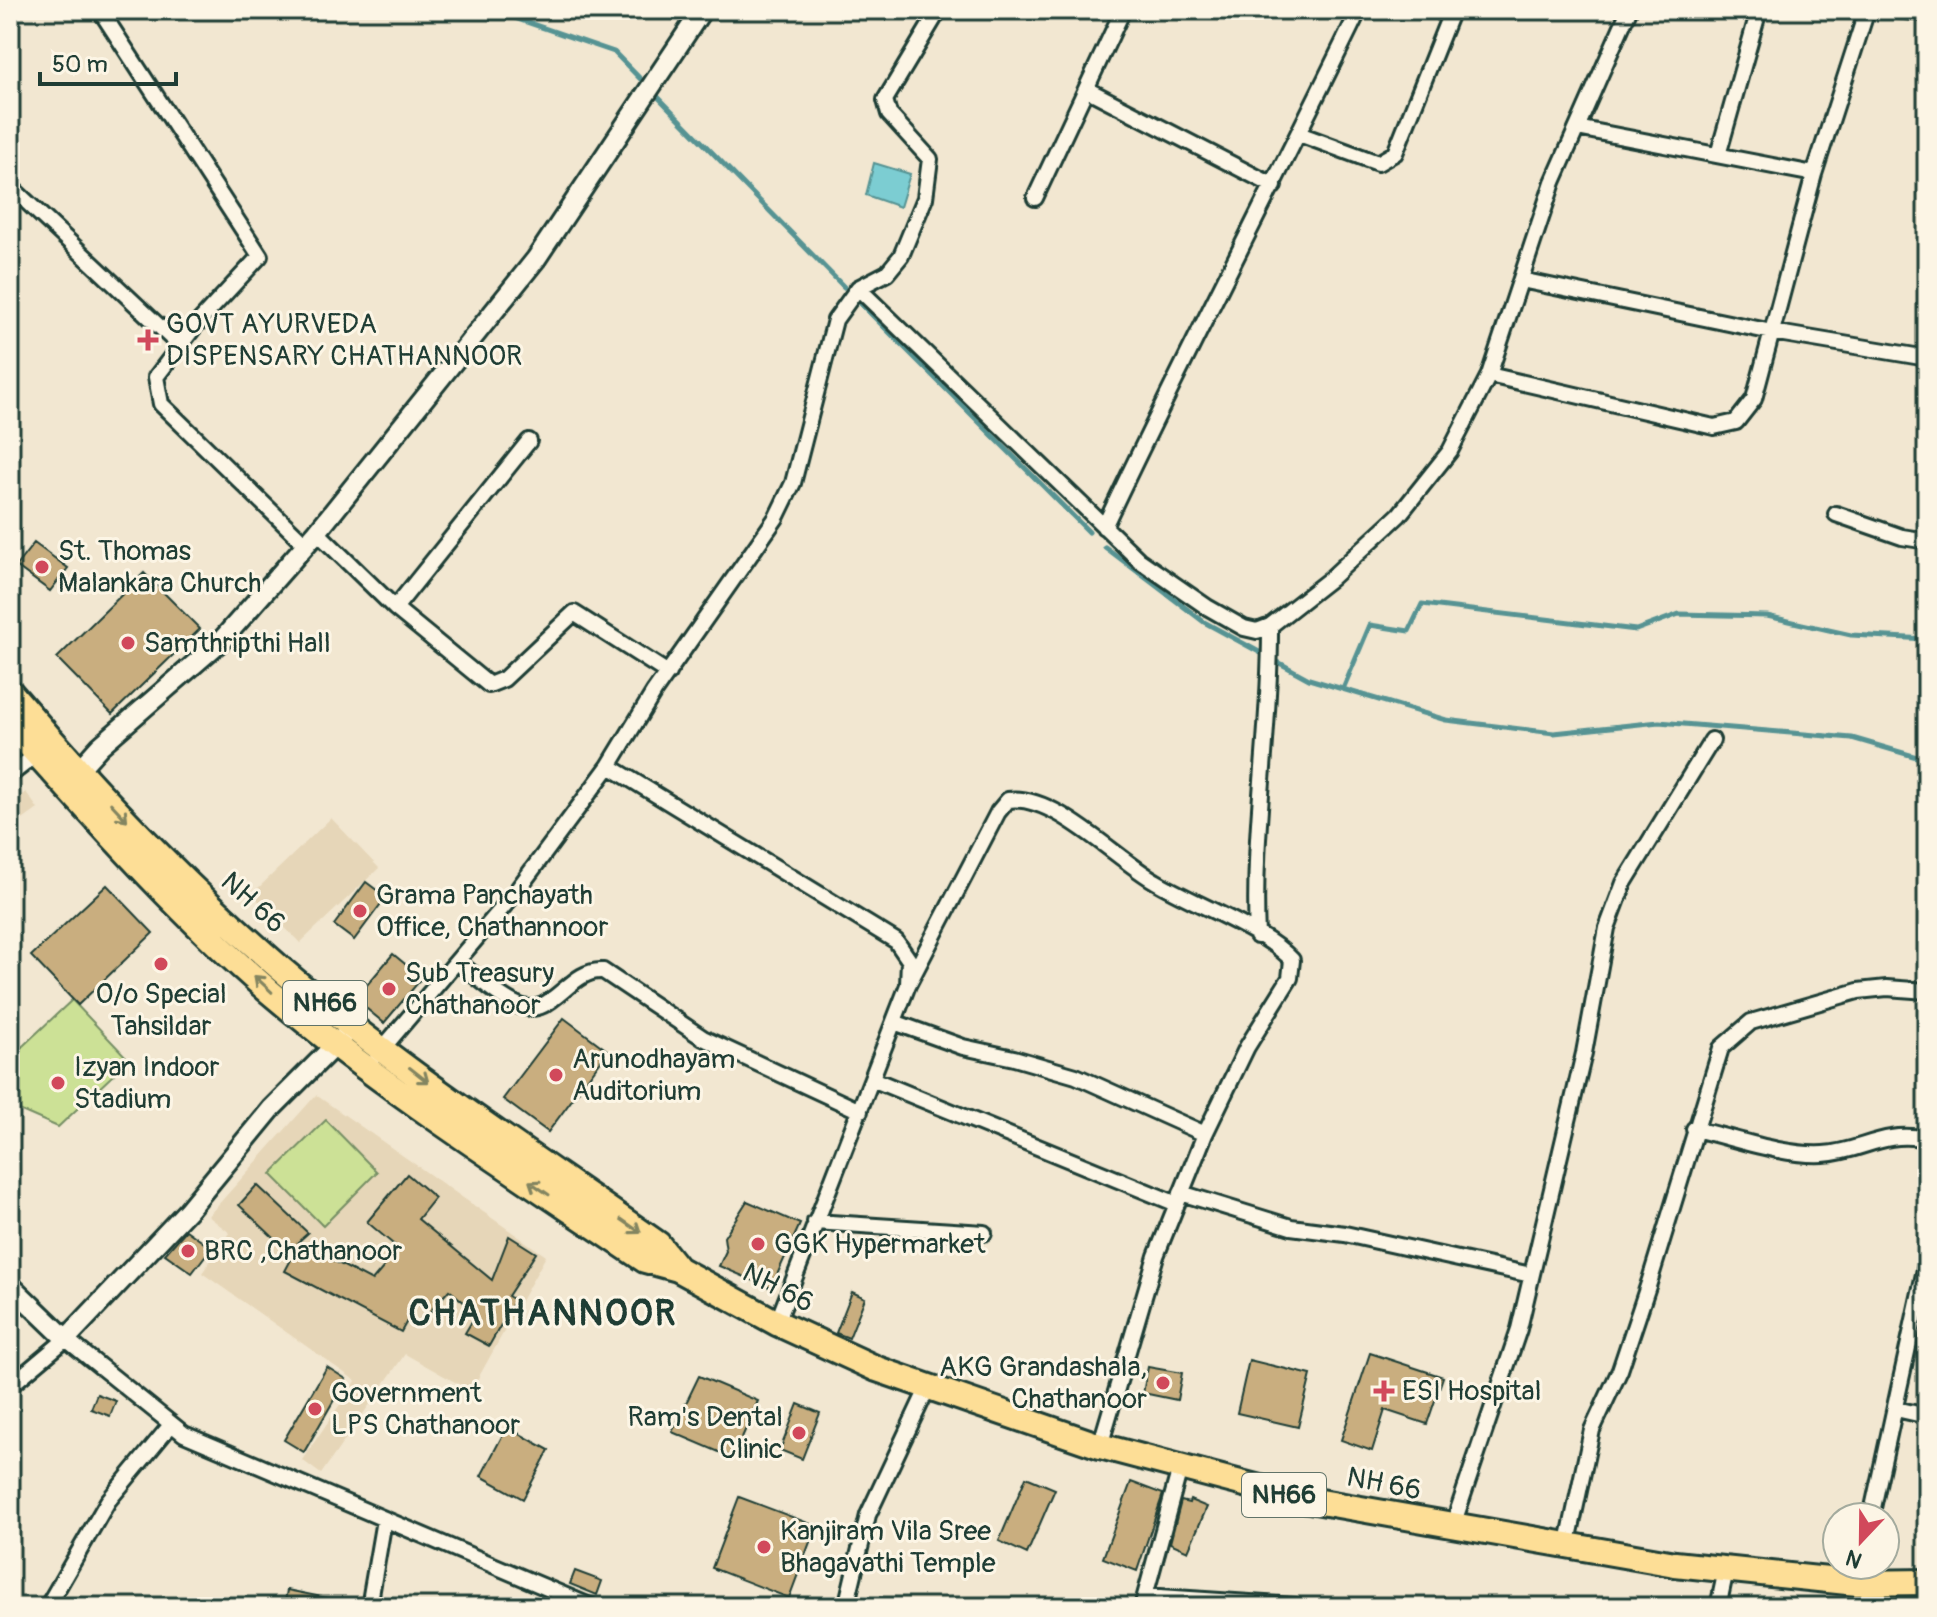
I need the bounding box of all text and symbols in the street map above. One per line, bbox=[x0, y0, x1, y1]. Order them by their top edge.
scale bar bbox=[40, 36, 176, 86]
text: 50 m bbox=[52, 50, 108, 79]
place label: GOVT AYURVEDA DISPENSARY CHATHANNOOR bbox=[166, 307, 522, 374]
marker: GOVT AYURVEDA DISPENSARY CHATHANNOOR bbox=[137, 329, 159, 351]
place label: St. Thomas Malankara Church bbox=[58, 534, 262, 601]
marker: St. Thomas Malankara Church bbox=[33, 558, 51, 576]
place label: Samthripthi Hall bbox=[144, 626, 331, 661]
marker: Samthripthi Hall bbox=[119, 634, 137, 652]
one-way arrow bbox=[109, 802, 128, 821]
street label: NH 66 bbox=[213, 865, 293, 941]
place label: Grama Panchayath Office, Chathannoor bbox=[376, 878, 608, 945]
marker: Grama Panchayath Office, Chathannoor bbox=[351, 902, 369, 920]
marker: O/o Special Tahsildar bbox=[152, 955, 170, 973]
place label: Sub Treasury Chathanoor bbox=[405, 956, 554, 1023]
one-way arrow bbox=[253, 976, 273, 994]
place label: O/o Special Tahsildar bbox=[95, 977, 227, 1044]
marker: Sub Treasury Chathanoor bbox=[380, 980, 398, 998]
road number: NH66 bbox=[283, 981, 367, 1025]
place label: Arunodhayam Auditorium bbox=[572, 1042, 735, 1109]
place label: Izyan Indoor Stadium bbox=[74, 1050, 220, 1117]
marker: Arunodhayam Auditorium bbox=[547, 1066, 565, 1084]
one-way arrow bbox=[408, 1067, 429, 1084]
marker: Izyan Indoor Stadium bbox=[49, 1074, 67, 1092]
one-way arrow bbox=[529, 1180, 551, 1197]
one-way arrow bbox=[620, 1217, 641, 1234]
place label: GGK Hypermarket bbox=[774, 1227, 986, 1262]
place label: BRC ,Chathanoor bbox=[204, 1234, 402, 1269]
marker: GGK Hypermarket bbox=[749, 1235, 767, 1253]
marker: BRC ,Chathanoor bbox=[179, 1242, 197, 1260]
street label: NH 66 bbox=[736, 1255, 820, 1321]
district label: CHATHANNOOR bbox=[409, 1291, 677, 1336]
place label: AKG Grandashala, Chathanoor bbox=[939, 1350, 1147, 1417]
marker: AKG Grandashala, Chathanoor bbox=[1154, 1374, 1172, 1392]
place label: ESI Hospital bbox=[1402, 1374, 1541, 1409]
place label: Government LPS Chathanoor bbox=[331, 1376, 520, 1443]
marker: ESI Hospital bbox=[1373, 1380, 1395, 1402]
marker: Government LPS Chathanoor bbox=[306, 1400, 324, 1418]
place label: Ram's Dental Clinic bbox=[627, 1400, 783, 1467]
marker: Ram's Dental Clinic bbox=[790, 1424, 808, 1442]
street label: NH 66 bbox=[1344, 1460, 1424, 1508]
road number: NH66 bbox=[1242, 1473, 1326, 1517]
north arrow bbox=[1821, 1501, 1901, 1581]
place label: Kanjiram Vila Sree Bhagavathi Temple bbox=[780, 1514, 996, 1581]
marker: Kanjiram Vila Sree Bhagavathi Temple bbox=[755, 1538, 773, 1556]
text: N bbox=[1842, 1543, 1866, 1574]

